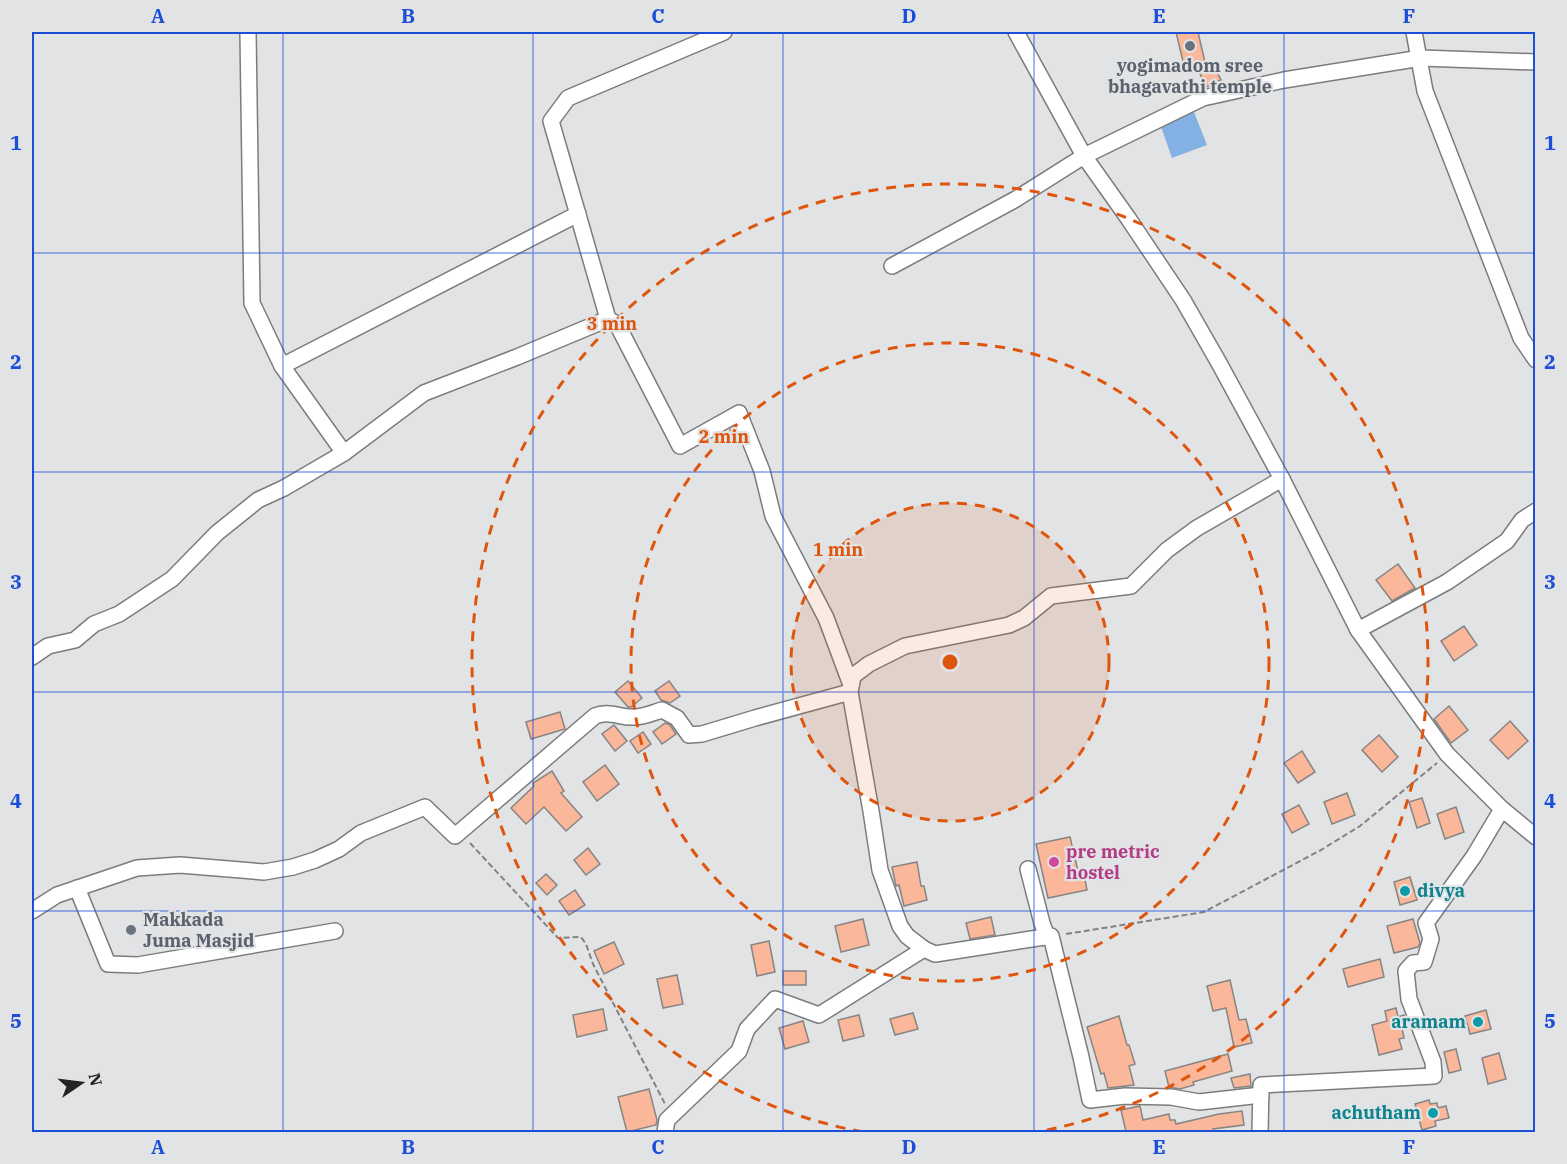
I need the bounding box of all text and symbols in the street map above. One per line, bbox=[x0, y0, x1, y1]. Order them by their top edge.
text: A bbox=[151, 2, 165, 29]
text: B bbox=[401, 2, 415, 29]
text: C bbox=[651, 2, 665, 29]
text: D bbox=[901, 2, 917, 29]
text: E bbox=[1152, 2, 1166, 29]
text: F bbox=[1403, 2, 1415, 29]
marker: yogimadom sree bhagavathi temple bbox=[1183, 39, 1197, 53]
place label: yogimadom sree bhagavathi temple bbox=[1108, 54, 1272, 98]
text: 1 bbox=[10, 129, 22, 156]
text: 1 bbox=[1544, 129, 1556, 156]
text: 3 min bbox=[587, 312, 637, 335]
text: 2 bbox=[10, 348, 22, 375]
text: 2 bbox=[1544, 348, 1556, 375]
text: 2 min bbox=[699, 425, 749, 448]
text: 1 min bbox=[813, 538, 863, 561]
text: 3 bbox=[10, 568, 22, 595]
text: 3 bbox=[1544, 568, 1556, 595]
centre of rings bbox=[940, 652, 960, 672]
text: 4 bbox=[10, 787, 22, 814]
text: 4 bbox=[1544, 787, 1556, 814]
place label: pre metric hostel bbox=[1066, 840, 1160, 884]
marker: pre metric hostel bbox=[1047, 855, 1061, 869]
place label: divya bbox=[1417, 879, 1465, 902]
marker: divya bbox=[1398, 884, 1412, 898]
place label: Makkada Juma Masjid bbox=[143, 908, 255, 952]
marker: Makkada Juma Masjid bbox=[124, 923, 138, 937]
text: 5 bbox=[10, 1007, 22, 1034]
text: 5 bbox=[1544, 1007, 1556, 1034]
place label: aramam bbox=[1391, 1010, 1467, 1033]
marker: aramam bbox=[1471, 1015, 1485, 1029]
north arrow bbox=[51, 1053, 111, 1113]
text: N bbox=[84, 1071, 107, 1088]
place label: achutham bbox=[1332, 1101, 1422, 1124]
marker: achutham bbox=[1426, 1106, 1440, 1120]
text: A bbox=[151, 1133, 165, 1160]
text: B bbox=[401, 1133, 415, 1160]
text: C bbox=[651, 1133, 665, 1160]
text: D bbox=[901, 1133, 917, 1160]
text: E bbox=[1152, 1133, 1166, 1160]
text: F bbox=[1403, 1133, 1415, 1160]

